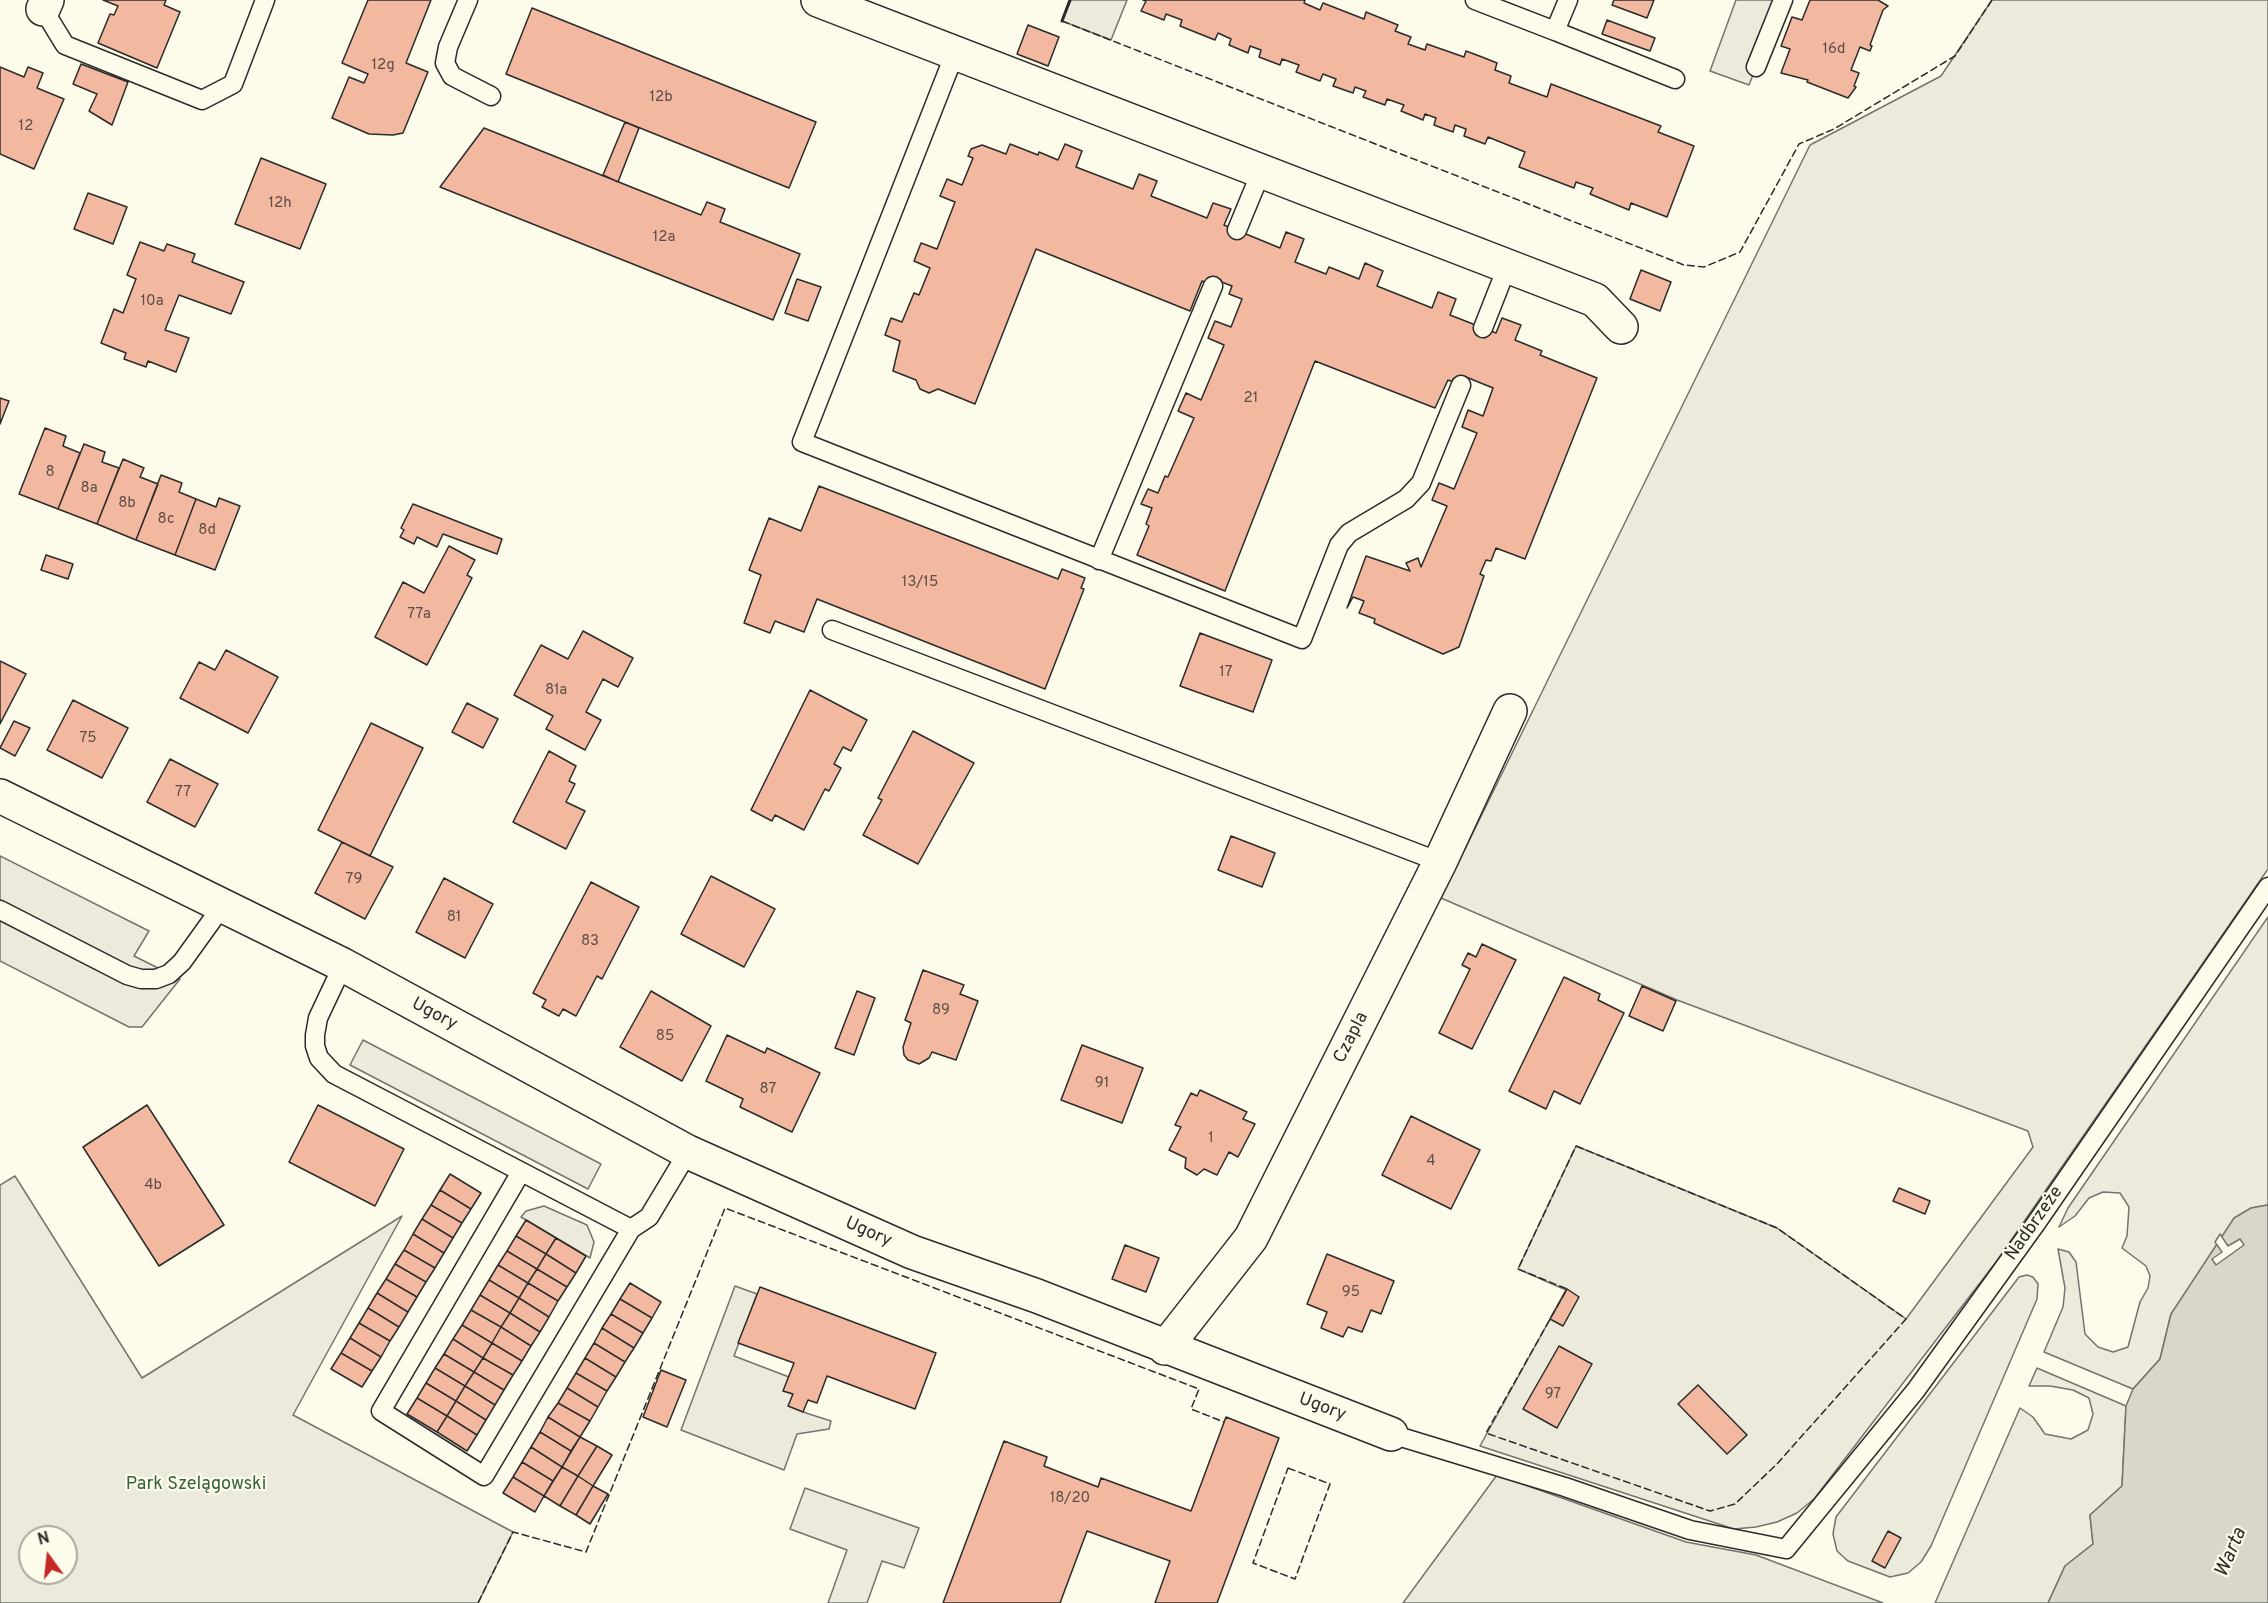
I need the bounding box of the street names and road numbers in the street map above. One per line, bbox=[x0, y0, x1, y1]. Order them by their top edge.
street label: Ugory bbox=[407, 994, 461, 1036]
street label: Czapla bbox=[1330, 1009, 1374, 1067]
street label: Nadbrzeże bbox=[2002, 1183, 2068, 1265]
street label: Ugory bbox=[841, 1213, 895, 1253]
street label: Ugory bbox=[1295, 1389, 1349, 1427]

